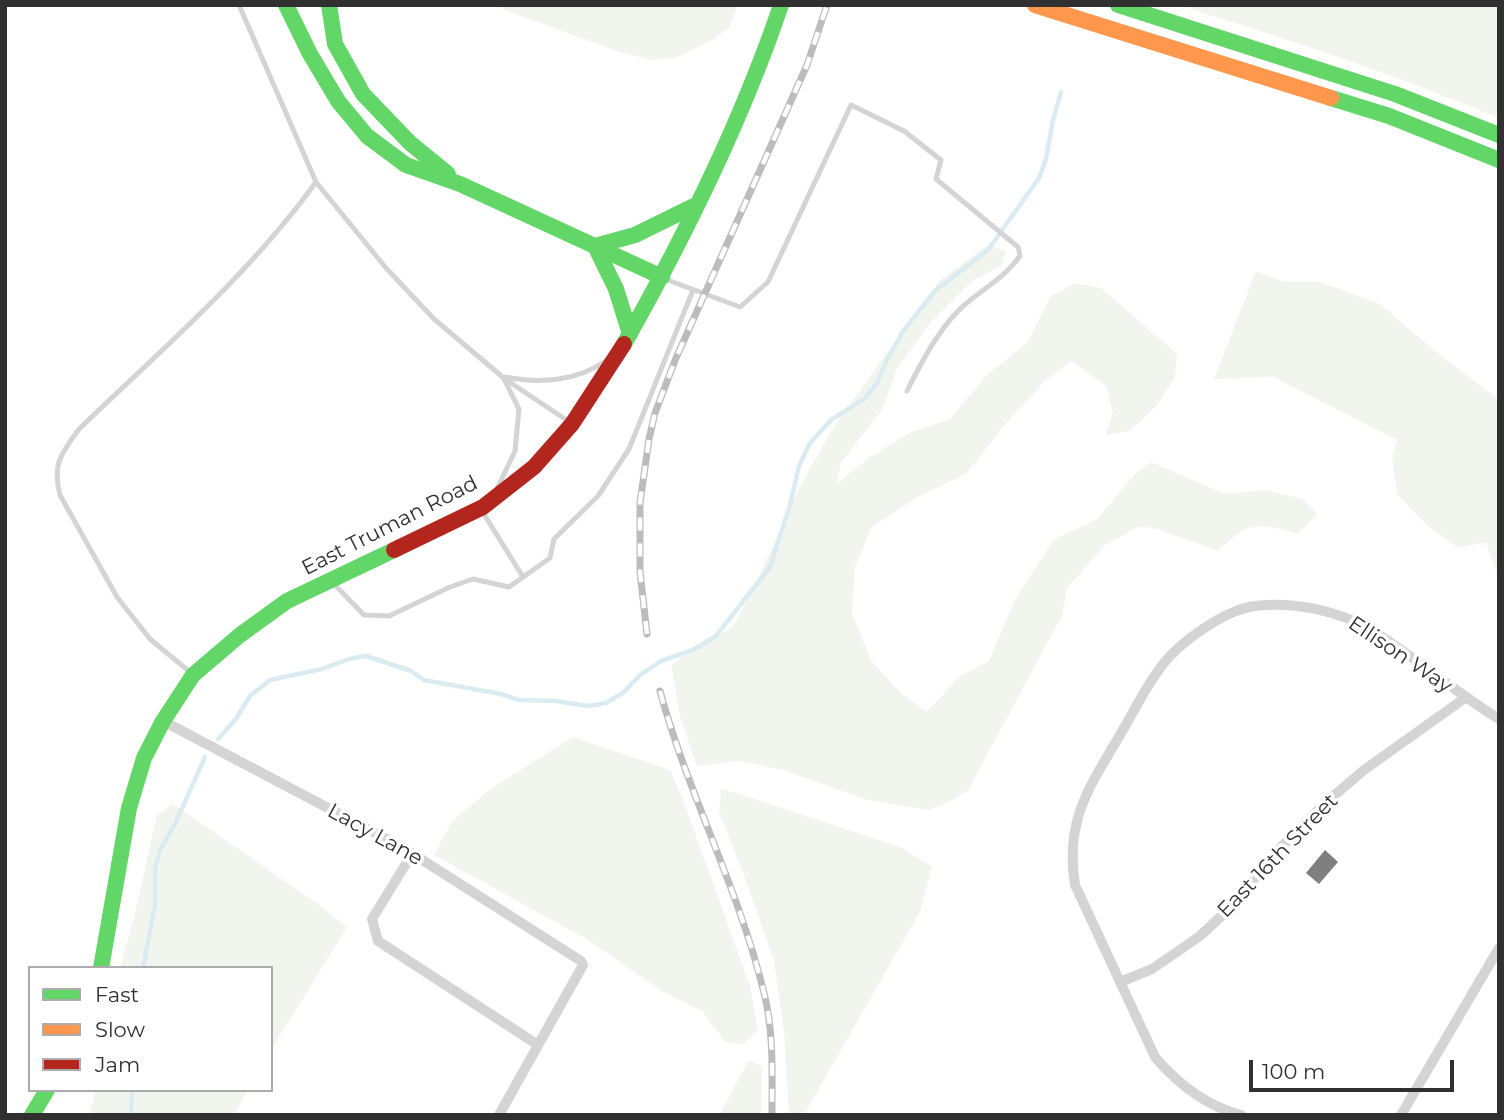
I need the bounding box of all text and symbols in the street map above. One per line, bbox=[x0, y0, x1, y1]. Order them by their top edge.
street label: East Truman Road bbox=[298, 471, 482, 581]
street label: Ellison Way bbox=[1343, 611, 1457, 699]
street label: East 16th Street bbox=[1212, 789, 1344, 923]
street label: Lacy Lane bbox=[323, 799, 427, 871]
legend bbox=[28, 966, 273, 1092]
text: Fast bbox=[95, 982, 139, 1007]
text: Slow bbox=[95, 1017, 145, 1042]
scale bar bbox=[1252, 1046, 1457, 1090]
text: Jam bbox=[95, 1052, 140, 1077]
text: 100 m bbox=[1262, 1059, 1325, 1084]

